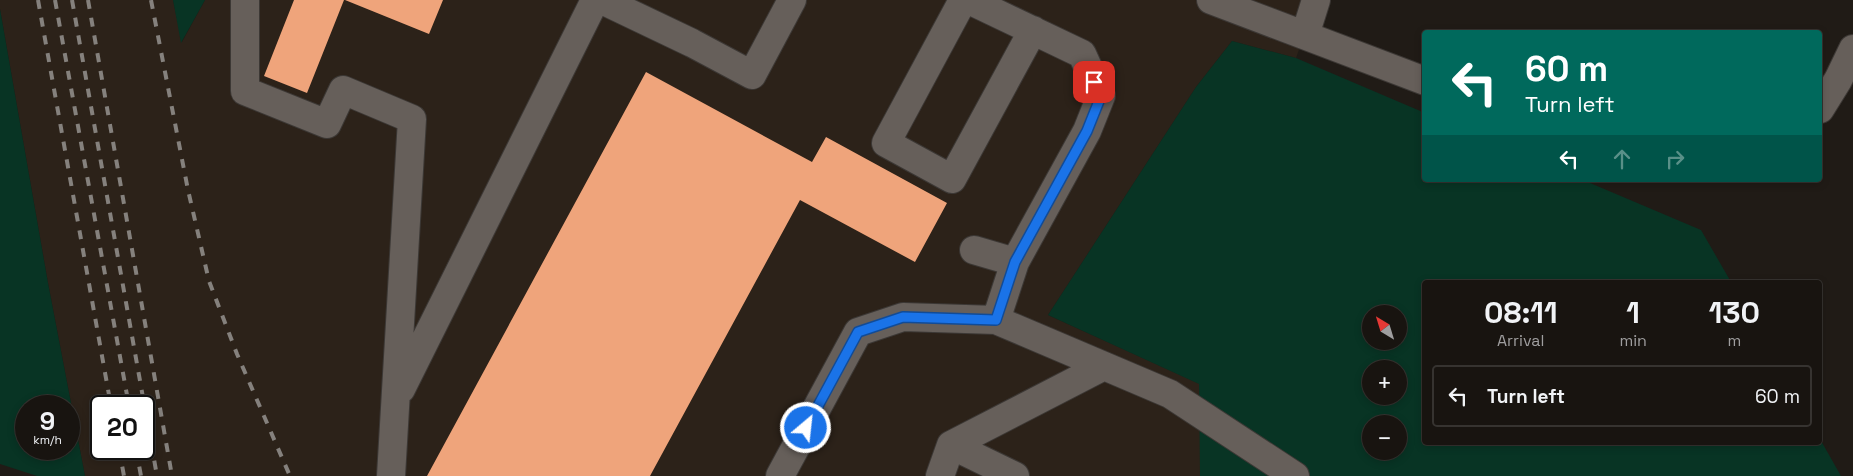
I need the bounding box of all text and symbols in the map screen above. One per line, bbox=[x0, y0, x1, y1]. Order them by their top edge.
text: 60 m bbox=[1525, 47, 1608, 91]
icon: left bbox=[1442, 50, 1507, 115]
pin bbox=[1073, 61, 1115, 103]
icon: arrive bbox=[1080, 68, 1108, 96]
text: Turn left bbox=[1525, 90, 1615, 118]
icon: left bbox=[1555, 145, 1583, 173]
icon: ahead bbox=[1608, 145, 1636, 173]
icon: right bbox=[1661, 145, 1689, 173]
text: 08:11 bbox=[1484, 293, 1557, 332]
text: 1 bbox=[1626, 293, 1640, 332]
text: 130 bbox=[1709, 293, 1760, 332]
north arrow bbox=[1362, 305, 1408, 350]
map controls bbox=[1362, 305, 1407, 460]
text: Arrival bbox=[1497, 330, 1544, 351]
text: min bbox=[1619, 330, 1647, 351]
text: m bbox=[1728, 330, 1741, 351]
button: + bbox=[1362, 360, 1407, 405]
icon: left bbox=[1444, 382, 1472, 410]
text: Turn left bbox=[1487, 384, 1565, 409]
text: 60 m bbox=[1755, 384, 1800, 409]
speed limit sign: 20 bbox=[90, 395, 155, 460]
position arrow bbox=[779, 401, 831, 453]
text: 9 bbox=[40, 405, 55, 437]
button: − bbox=[1362, 415, 1407, 460]
text: km/h bbox=[33, 432, 62, 448]

